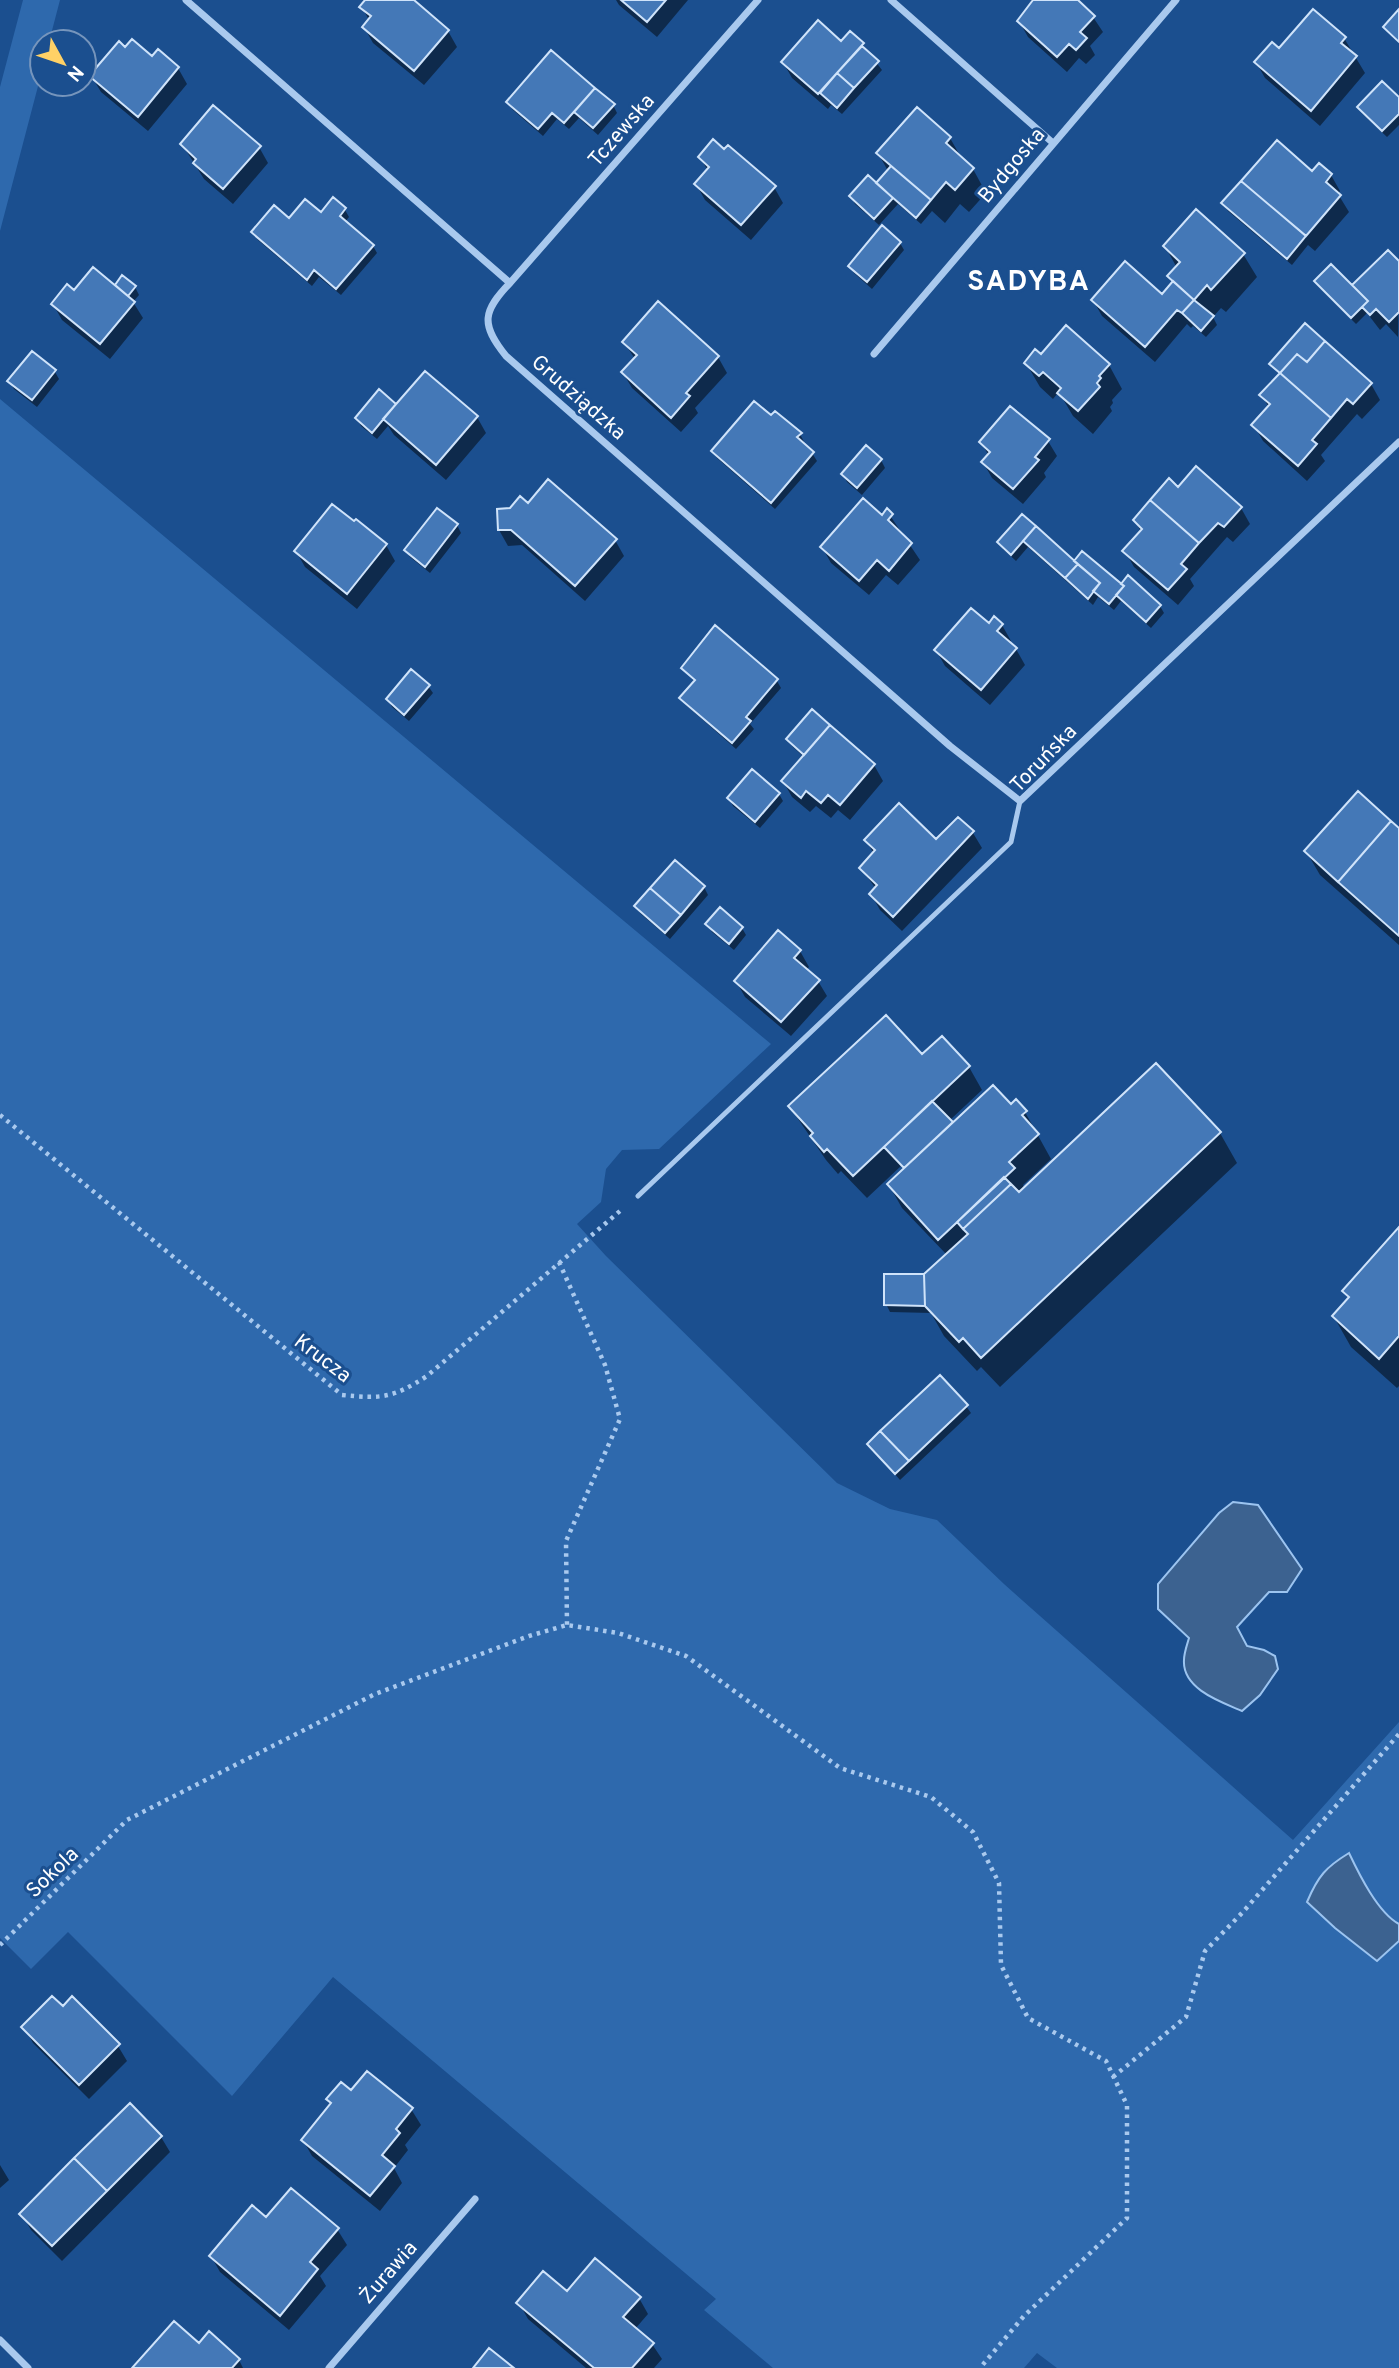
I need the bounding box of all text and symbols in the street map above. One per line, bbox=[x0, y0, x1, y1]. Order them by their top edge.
north arrow bbox=[28, 28, 98, 98]
text: N bbox=[61, 60, 88, 86]
street label: Tczewska bbox=[583, 89, 661, 173]
street label: Bydgoska bbox=[973, 123, 1052, 209]
district label: SADYBA bbox=[967, 265, 1091, 301]
street label: Grudziądzka bbox=[525, 349, 631, 447]
street label: Toruńska bbox=[1005, 719, 1083, 799]
street label: Krucza bbox=[288, 1329, 356, 1390]
street label: Sokola bbox=[21, 1842, 85, 1905]
street label: Żurawia bbox=[354, 2236, 424, 2310]

